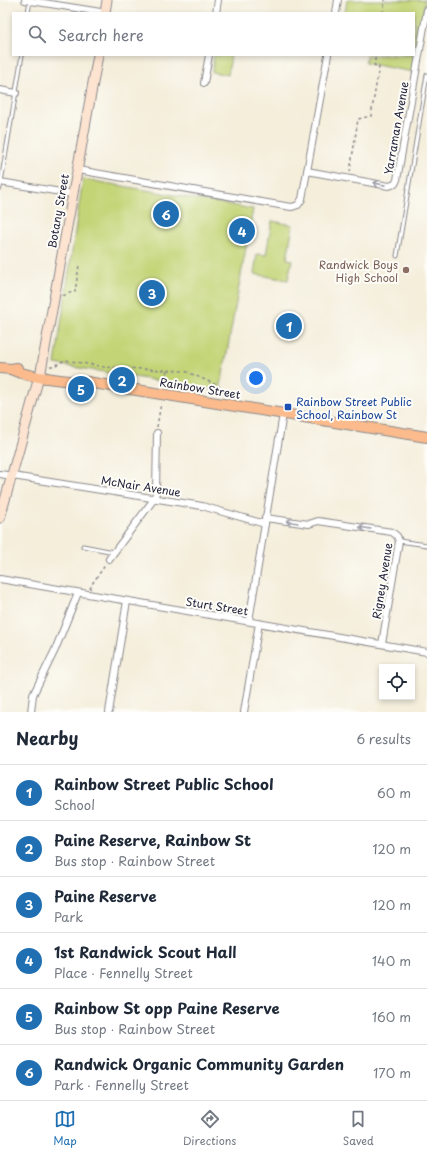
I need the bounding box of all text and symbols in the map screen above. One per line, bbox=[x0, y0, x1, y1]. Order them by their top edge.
search box bbox=[12, 12, 415, 56]
icon: search bbox=[26, 23, 48, 45]
text: Search here bbox=[58, 23, 144, 46]
street label: Yarraman Avenue bbox=[379, 80, 413, 176]
street label: Botany Street bbox=[43, 172, 73, 249]
one-way arrow bbox=[373, 180, 386, 188]
pin: 6 bbox=[153, 199, 179, 229]
pin: 4 bbox=[229, 216, 255, 246]
place label: Randwick Boys High School bbox=[319, 256, 398, 286]
marker: Randwick Boys High School bbox=[401, 265, 411, 275]
pin: 3 bbox=[139, 278, 165, 308]
pin: 1 bbox=[276, 311, 302, 341]
pin: 2 bbox=[109, 365, 135, 395]
your location bbox=[246, 368, 266, 388]
street label: Rainbow Street bbox=[158, 373, 242, 403]
pin: 5 bbox=[68, 374, 94, 404]
place label: Rainbow Street Public School, Rainbow St bbox=[296, 393, 412, 423]
marker: Rainbow Street Public School, Rainbow St bbox=[283, 402, 293, 412]
street label: McNair Avenue bbox=[100, 471, 182, 501]
one-way arrow bbox=[286, 518, 299, 526]
one-way arrow bbox=[358, 524, 371, 532]
street label: Rigney Avenue bbox=[368, 542, 396, 620]
street label: Sturt Street bbox=[185, 593, 250, 619]
map controls bbox=[379, 664, 415, 700]
button: locate bbox=[379, 664, 415, 700]
text: Nearby bbox=[16, 725, 78, 751]
text: 6 results bbox=[356, 729, 411, 748]
text: Rainbow Street Public School bbox=[54, 772, 274, 795]
text: 1 bbox=[26, 783, 32, 802]
text: 60 m bbox=[377, 783, 411, 802]
text: School bbox=[54, 795, 95, 814]
text: Paine Reserve, Rainbow St bbox=[54, 828, 251, 851]
text: 2 bbox=[24, 839, 34, 858]
text: 120 m bbox=[372, 839, 411, 858]
text: Bus stop · Rainbow Street bbox=[54, 851, 215, 870]
text: Paine Reserve bbox=[54, 884, 157, 907]
text: 3 bbox=[25, 895, 33, 914]
text: 120 m bbox=[372, 895, 411, 914]
text: Park bbox=[54, 907, 83, 926]
text: 1st Randwick Scout Hall bbox=[54, 940, 236, 963]
text: 4 bbox=[25, 951, 33, 970]
text: 140 m bbox=[372, 951, 411, 970]
text: Place · Fennelly Street bbox=[54, 963, 193, 982]
text: Rainbow St opp Paine Reserve bbox=[54, 996, 280, 1019]
text: 5 bbox=[25, 1007, 33, 1026]
text: 160 m bbox=[372, 1007, 411, 1026]
text: Bus stop · Rainbow Street bbox=[54, 1019, 215, 1038]
text: Randwick Organic Community Garden bbox=[54, 1052, 344, 1075]
text: 6 bbox=[24, 1063, 34, 1082]
text: 170 m bbox=[373, 1063, 411, 1082]
text: Park · Fennelly Street bbox=[54, 1075, 189, 1094]
tab: Map bbox=[53, 1108, 77, 1149]
tab: Directions bbox=[183, 1108, 236, 1149]
tab: Saved bbox=[343, 1108, 374, 1149]

